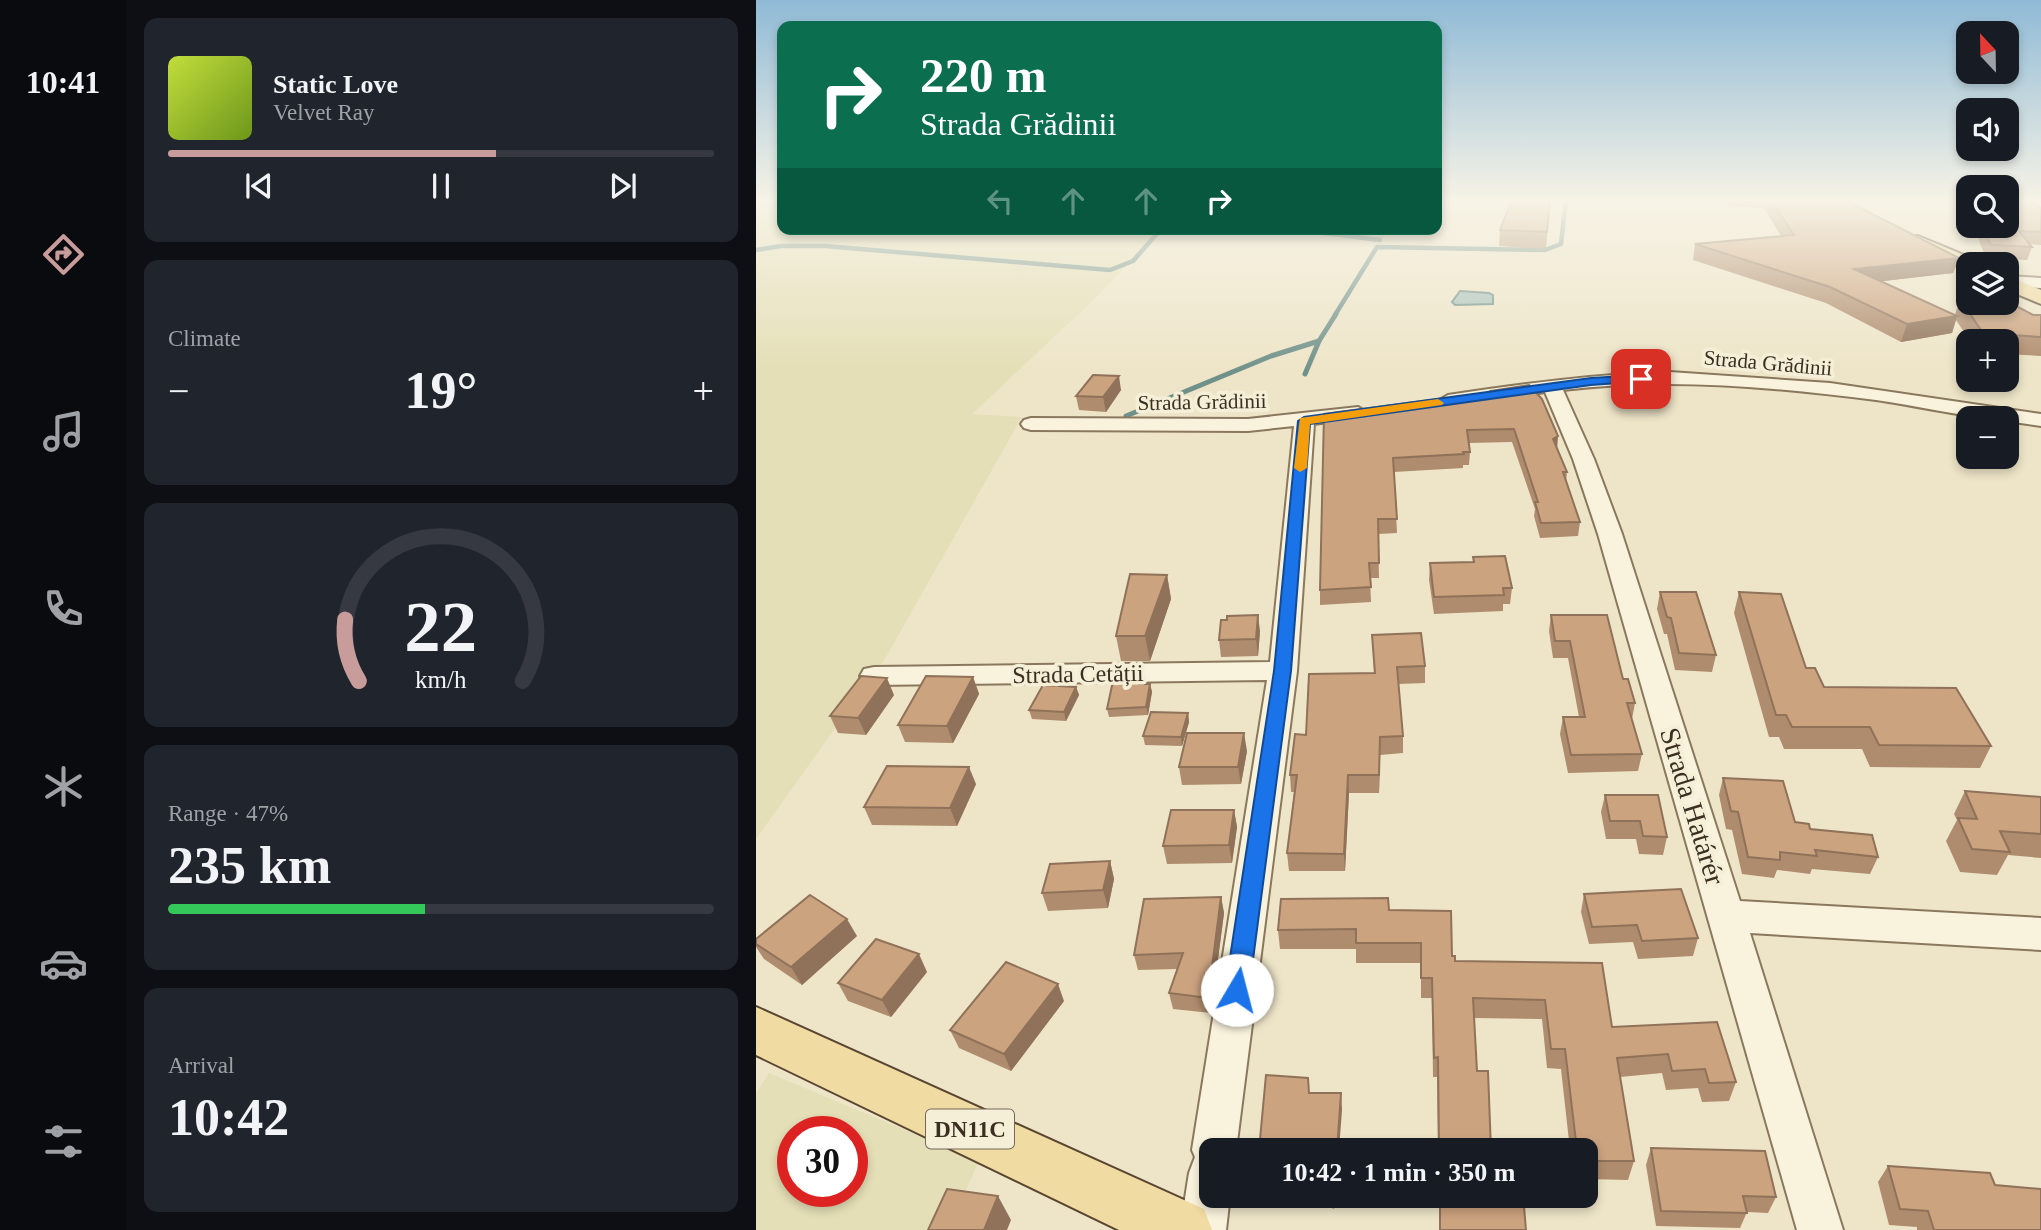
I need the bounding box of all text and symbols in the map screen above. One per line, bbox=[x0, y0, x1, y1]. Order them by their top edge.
north arrow bbox=[1956, 21, 2020, 84]
map controls bbox=[1956, 21, 2019, 469]
text: 220 m bbox=[920, 48, 1047, 103]
icon: right bbox=[805, 49, 896, 140]
text: 10:41 bbox=[26, 64, 100, 100]
text: Static Love bbox=[273, 70, 398, 99]
button: sound bbox=[1956, 98, 2019, 161]
text: Velvet Ray bbox=[273, 100, 375, 125]
text: Strada Grădinii bbox=[920, 106, 1116, 142]
icon: previous bbox=[240, 167, 278, 205]
icon: pause bbox=[422, 167, 460, 205]
icon: next bbox=[604, 167, 642, 205]
button: search bbox=[1956, 175, 2019, 238]
icon: left bbox=[981, 182, 1019, 220]
icon: ahead bbox=[1054, 182, 1092, 220]
icon: ahead bbox=[1127, 182, 1165, 220]
icon: right bbox=[1200, 182, 1238, 220]
icon: directions bbox=[39, 230, 88, 279]
button: layers bbox=[1956, 252, 2019, 315]
text: Climate bbox=[168, 326, 241, 351]
button: + bbox=[1956, 329, 2019, 392]
street label: Strada Grădinii bbox=[1703, 345, 1833, 381]
pin bbox=[1611, 349, 1671, 409]
icon: arrive bbox=[1622, 360, 1660, 398]
text: 19° bbox=[405, 362, 477, 419]
text: − bbox=[168, 370, 189, 412]
text: + bbox=[693, 370, 714, 412]
street label: Strada Grădinii bbox=[1137, 389, 1267, 415]
button: − bbox=[1956, 406, 2019, 469]
icon: music bbox=[39, 407, 88, 456]
icon: phone bbox=[39, 584, 88, 633]
text: 22 bbox=[405, 586, 477, 667]
street label: Strada Cetății bbox=[1012, 660, 1144, 688]
text: km/h bbox=[415, 666, 467, 693]
street label: Strada Határér bbox=[1654, 724, 1731, 889]
icon: climate bbox=[39, 762, 88, 811]
text: Range · 47% bbox=[168, 801, 288, 826]
text: 235 km bbox=[168, 837, 331, 894]
icon: car bbox=[39, 939, 88, 988]
position arrow bbox=[1200, 953, 1274, 1027]
text: Arrival bbox=[168, 1053, 234, 1078]
text: 10:42 bbox=[168, 1089, 289, 1146]
road number: DN11C bbox=[926, 1110, 1014, 1148]
speed limit sign: 30 bbox=[777, 1116, 868, 1207]
icon: filters bbox=[39, 1117, 88, 1166]
text: 10:42 · 1 min · 350 m bbox=[1282, 1158, 1516, 1187]

